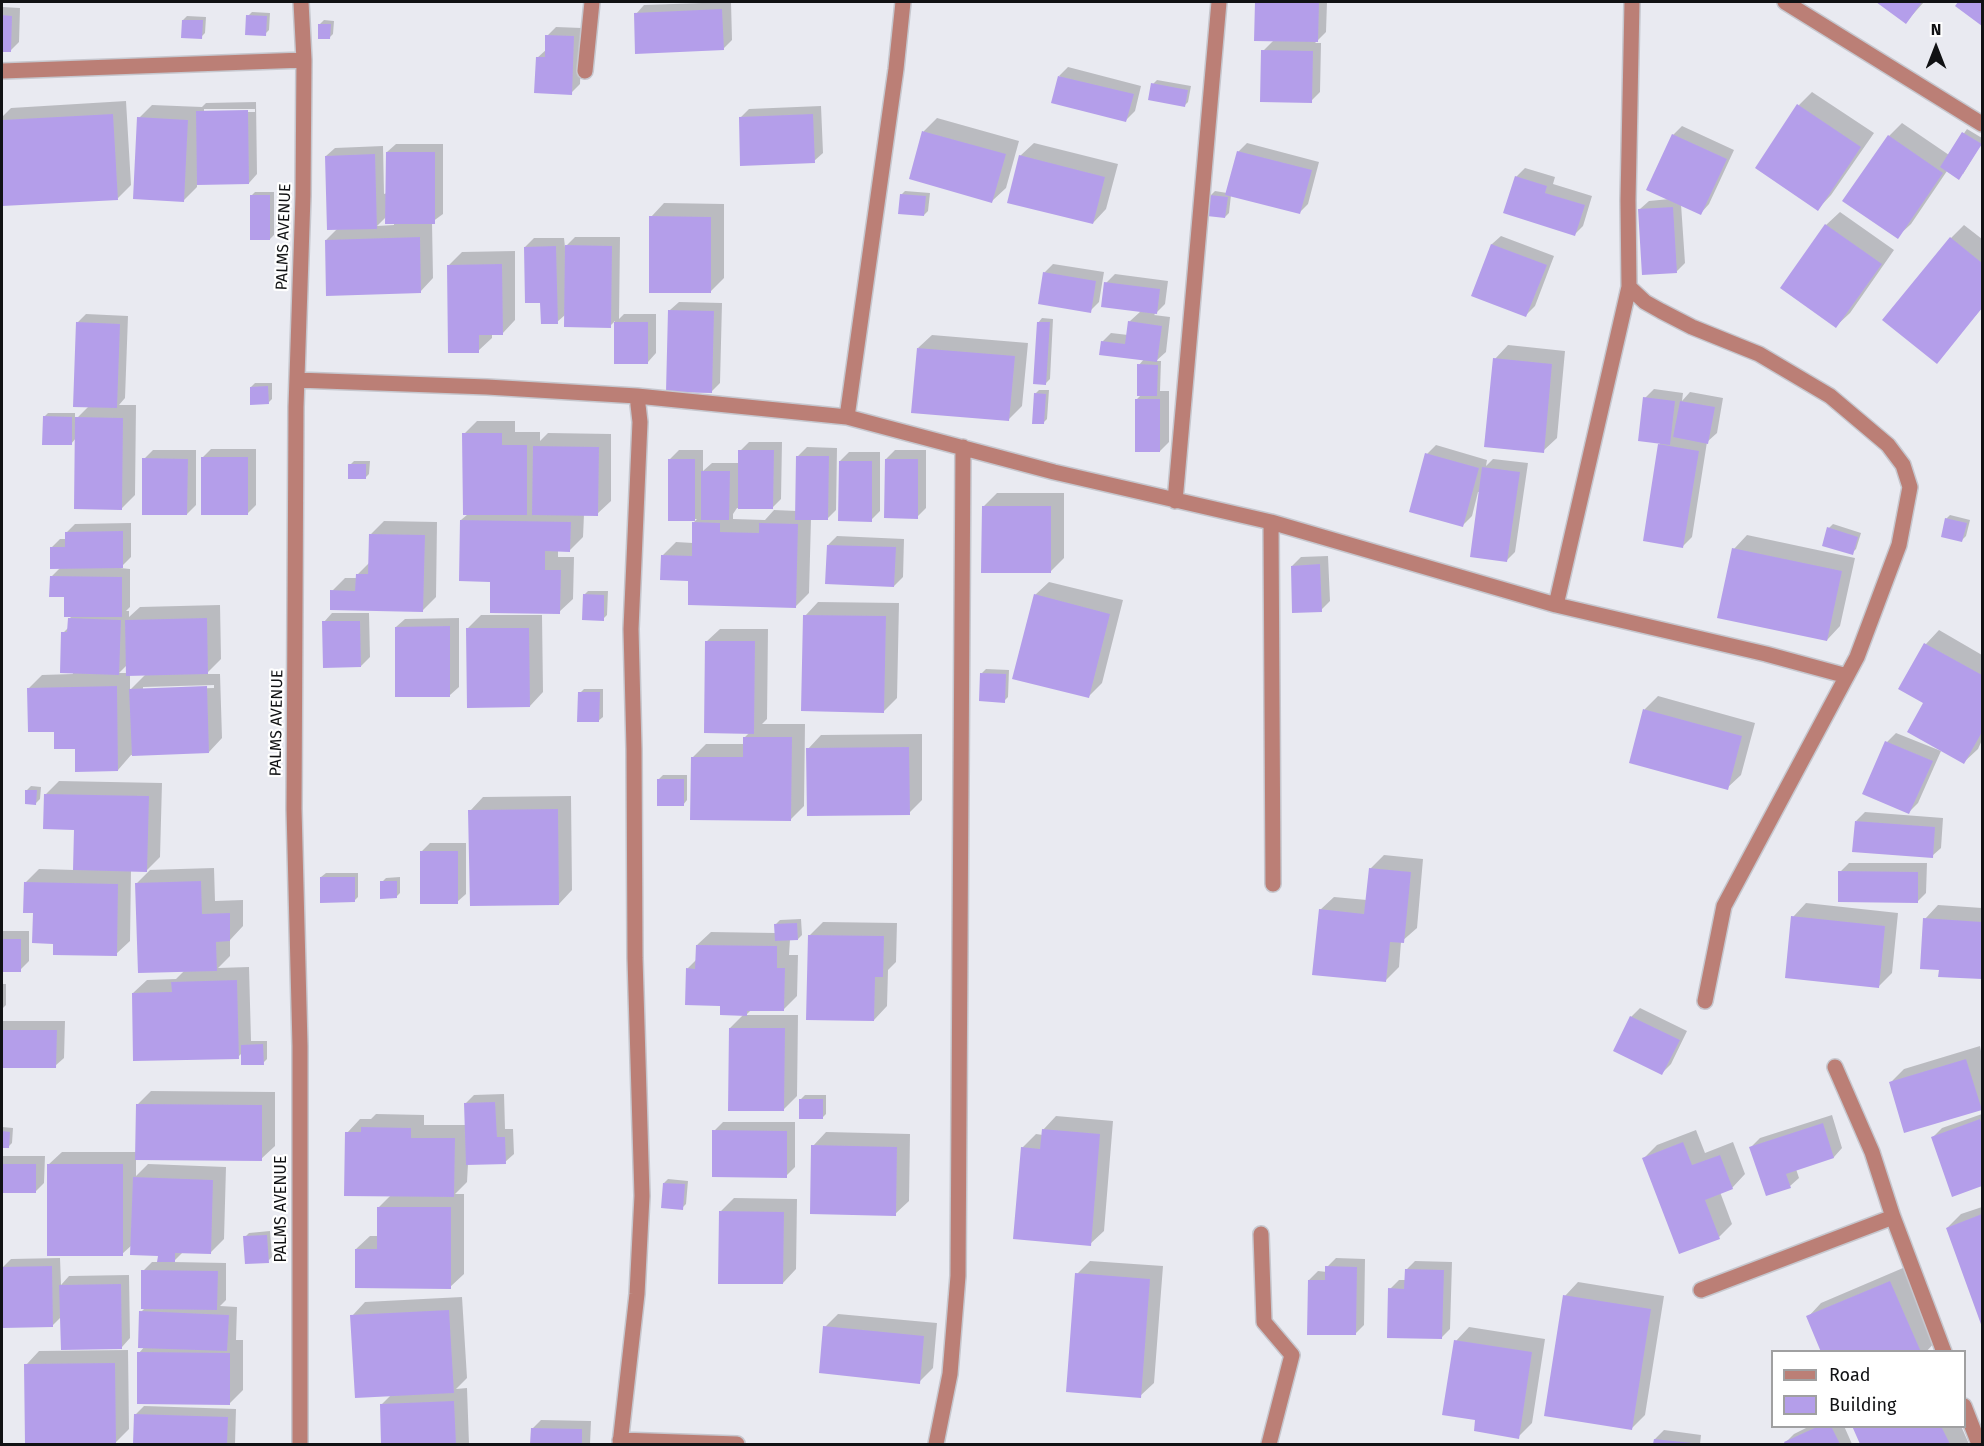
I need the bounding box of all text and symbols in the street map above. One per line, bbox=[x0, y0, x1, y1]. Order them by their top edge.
north arrow bbox=[1906, 18, 1966, 78]
text: N bbox=[1931, 20, 1941, 39]
street label: PALMS AVENUE bbox=[273, 183, 295, 291]
street label: PALMS AVENUE bbox=[266, 669, 288, 777]
street label: PALMS AVENUE bbox=[272, 1156, 292, 1262]
legend bbox=[1771, 1350, 1966, 1428]
text: Road bbox=[1829, 1364, 1871, 1386]
text: Building bbox=[1829, 1394, 1896, 1416]

